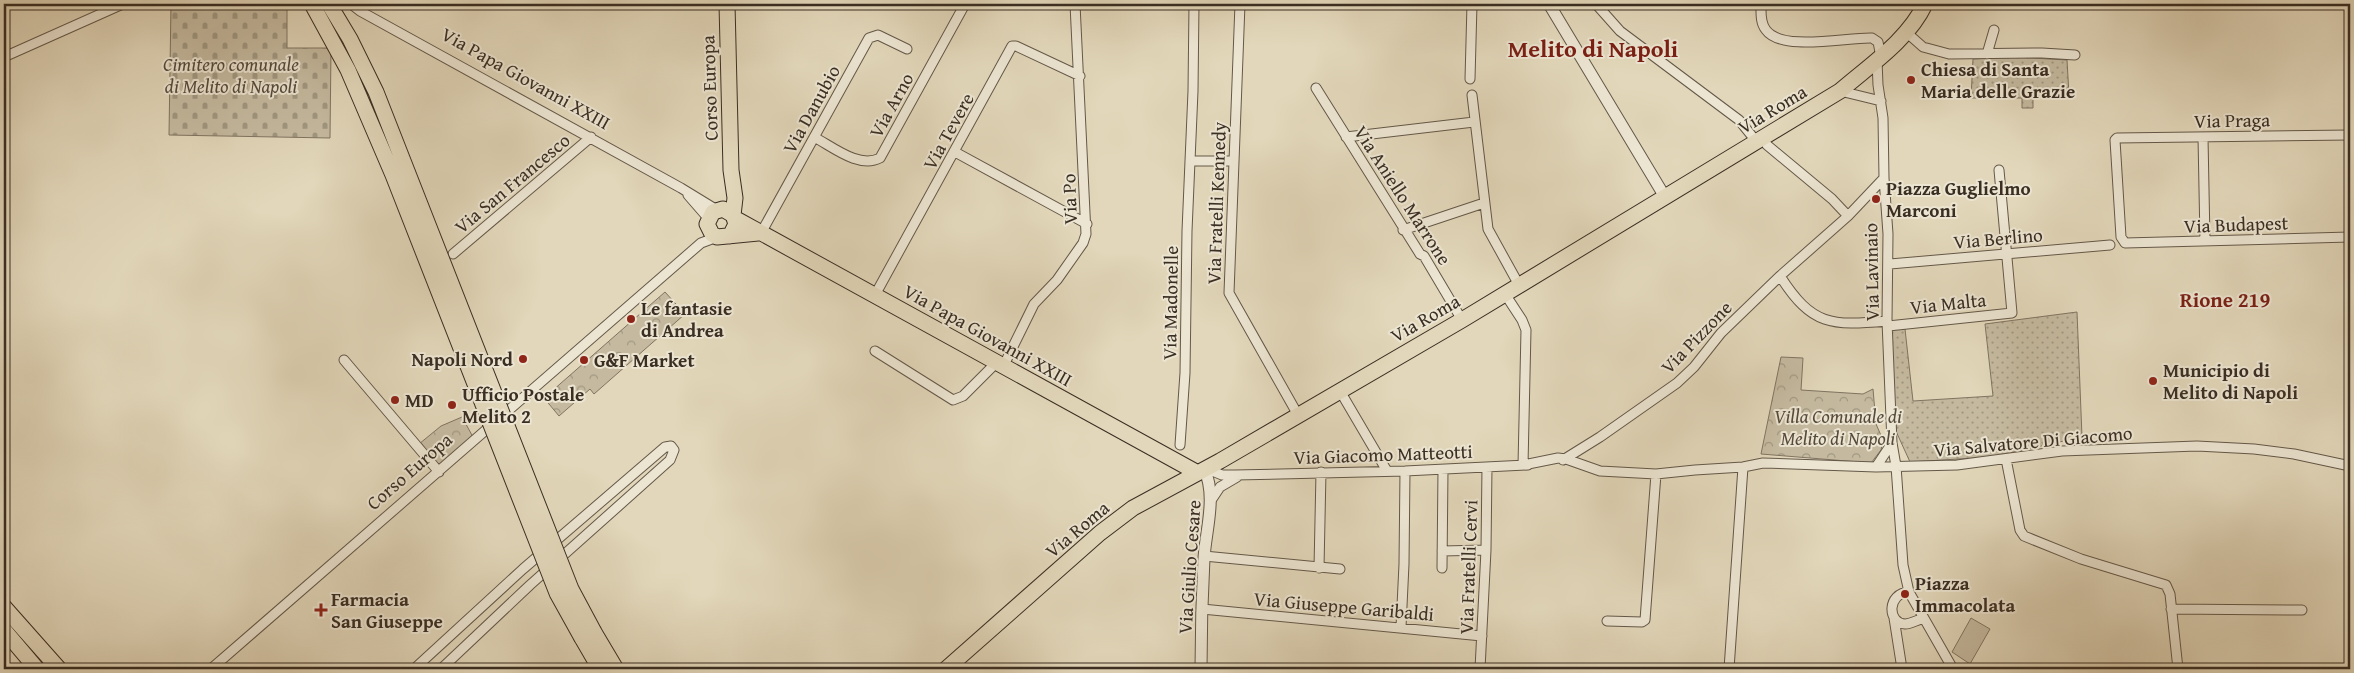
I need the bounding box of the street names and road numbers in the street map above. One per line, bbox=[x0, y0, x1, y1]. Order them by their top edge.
street label: Via Papa Giovanni XXIII bbox=[436, 20, 616, 136]
street label: Corso Europa bbox=[693, 35, 725, 141]
street label: Via Danubio bbox=[775, 60, 847, 158]
street label: Via Arno bbox=[862, 67, 920, 143]
street label: Via Roma bbox=[1732, 77, 1812, 141]
street label: Via Tevere bbox=[915, 87, 981, 175]
street label: Via Praga bbox=[2194, 105, 2270, 135]
street label: Via Aniello Marrone bbox=[1347, 120, 1459, 270]
street label: Via Fratelli Kennedy bbox=[1199, 121, 1233, 285]
street label: Via San Francesco bbox=[448, 126, 576, 240]
street label: Via Po bbox=[1054, 173, 1084, 225]
street label: Via Budapest bbox=[2183, 208, 2289, 240]
street label: Via Berlino bbox=[1952, 220, 2044, 256]
street label: Via Lavinaio bbox=[1856, 223, 1886, 321]
street label: Via Madonelle bbox=[1155, 245, 1185, 360]
street label: Via Papa Giovanni XXIII bbox=[898, 277, 1078, 393]
street label: Via Malta bbox=[1908, 285, 1988, 321]
street label: Via Roma bbox=[1385, 287, 1465, 349]
street label: Via Pizzone bbox=[1654, 294, 1738, 380]
street label: Via Salvatore Di Giacomo bbox=[1932, 418, 2134, 464]
street label: Corso Europa bbox=[360, 426, 458, 516]
street label: Via Giacomo Matteotti bbox=[1293, 437, 1473, 471]
street label: Via Roma bbox=[1039, 494, 1115, 564]
street label: Via Giulio Cesare bbox=[1170, 499, 1208, 635]
street label: Via Fratelli Cervi bbox=[1452, 499, 1484, 635]
street label: Via Giuseppe Garibaldi bbox=[1253, 584, 1435, 628]

